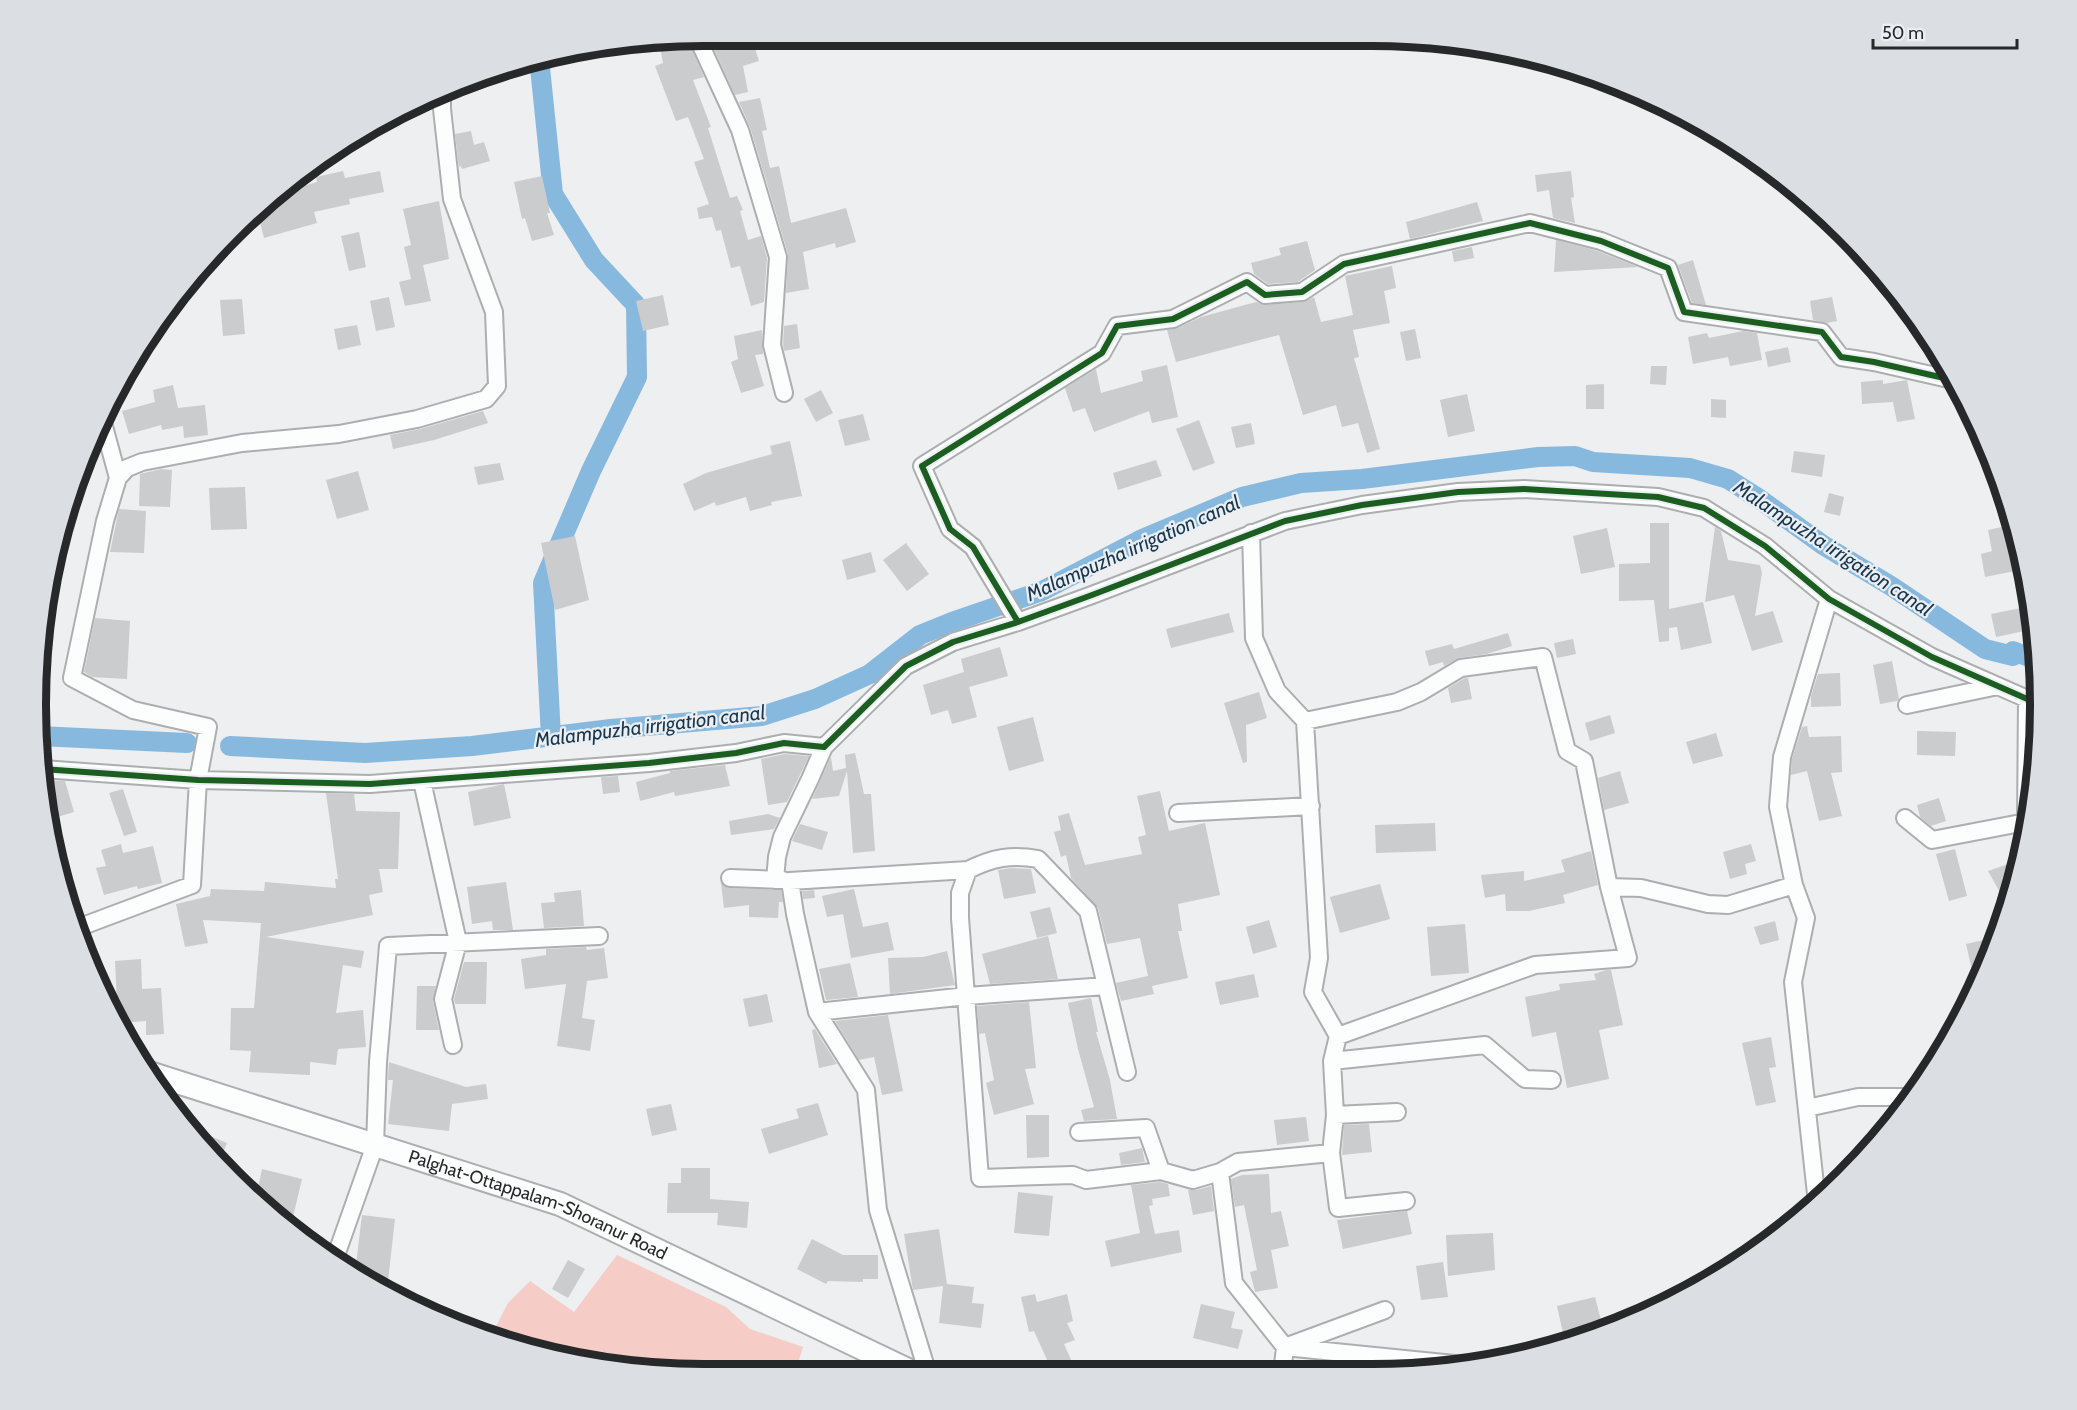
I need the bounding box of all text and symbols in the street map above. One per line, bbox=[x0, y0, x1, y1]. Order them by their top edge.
scale bar bbox=[1873, 12, 2017, 50]
text: 50 m bbox=[1882, 22, 1924, 44]
water label: Malampuzha irrigation canal bbox=[1729, 474, 1937, 621]
water label: Malampuzha irrigation canal bbox=[1021, 490, 1244, 606]
water label: Malampuzha irrigation canal bbox=[533, 700, 767, 752]
street label: Palghat-Ottappalam-Shoranur Road bbox=[406, 1145, 671, 1265]

